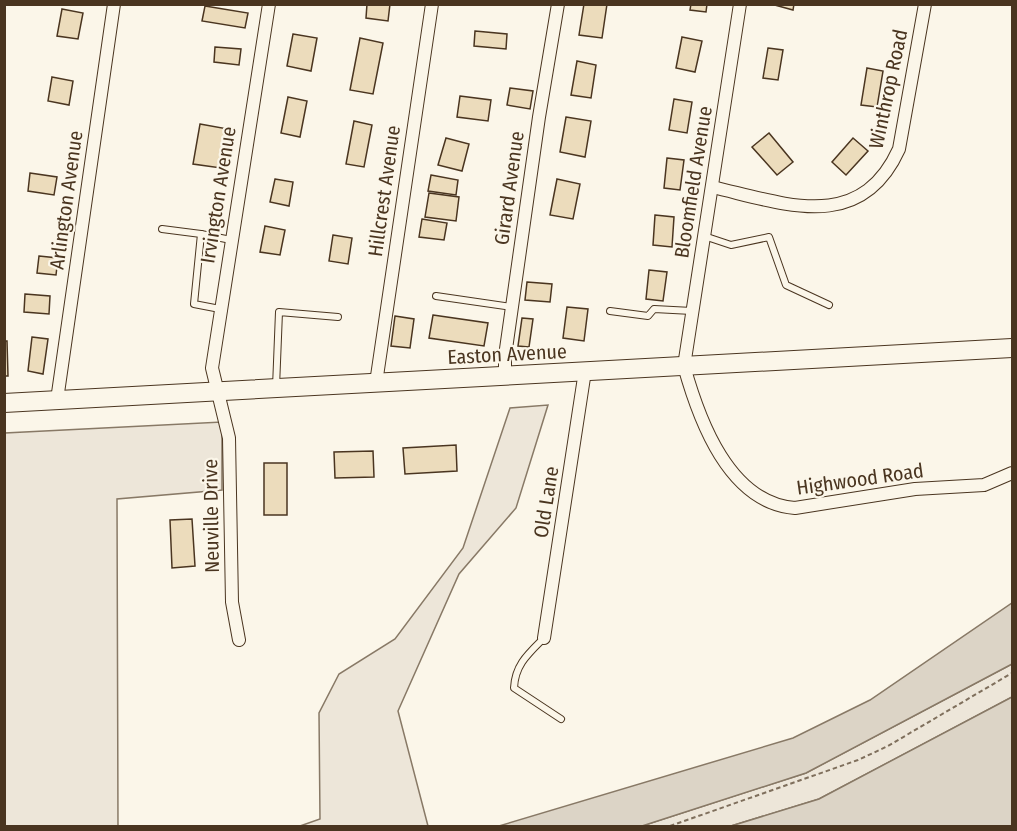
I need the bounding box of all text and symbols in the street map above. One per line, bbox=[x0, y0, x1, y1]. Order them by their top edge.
street label: Winthrop Road bbox=[864, 27, 912, 151]
street label: Bloomfield Avenue bbox=[669, 104, 717, 260]
street label: Hillcrest Avenue bbox=[363, 124, 405, 258]
street label: Irvington Avenue bbox=[195, 125, 241, 265]
street label: Arlington Avenue bbox=[44, 129, 88, 271]
street label: Girard Avenue bbox=[489, 130, 529, 246]
street label: Easton Avenue bbox=[447, 339, 567, 369]
street label: Highwood Road bbox=[795, 458, 925, 500]
street label: Neuville Drive bbox=[198, 459, 224, 573]
street label: Old Lane bbox=[529, 465, 563, 539]

